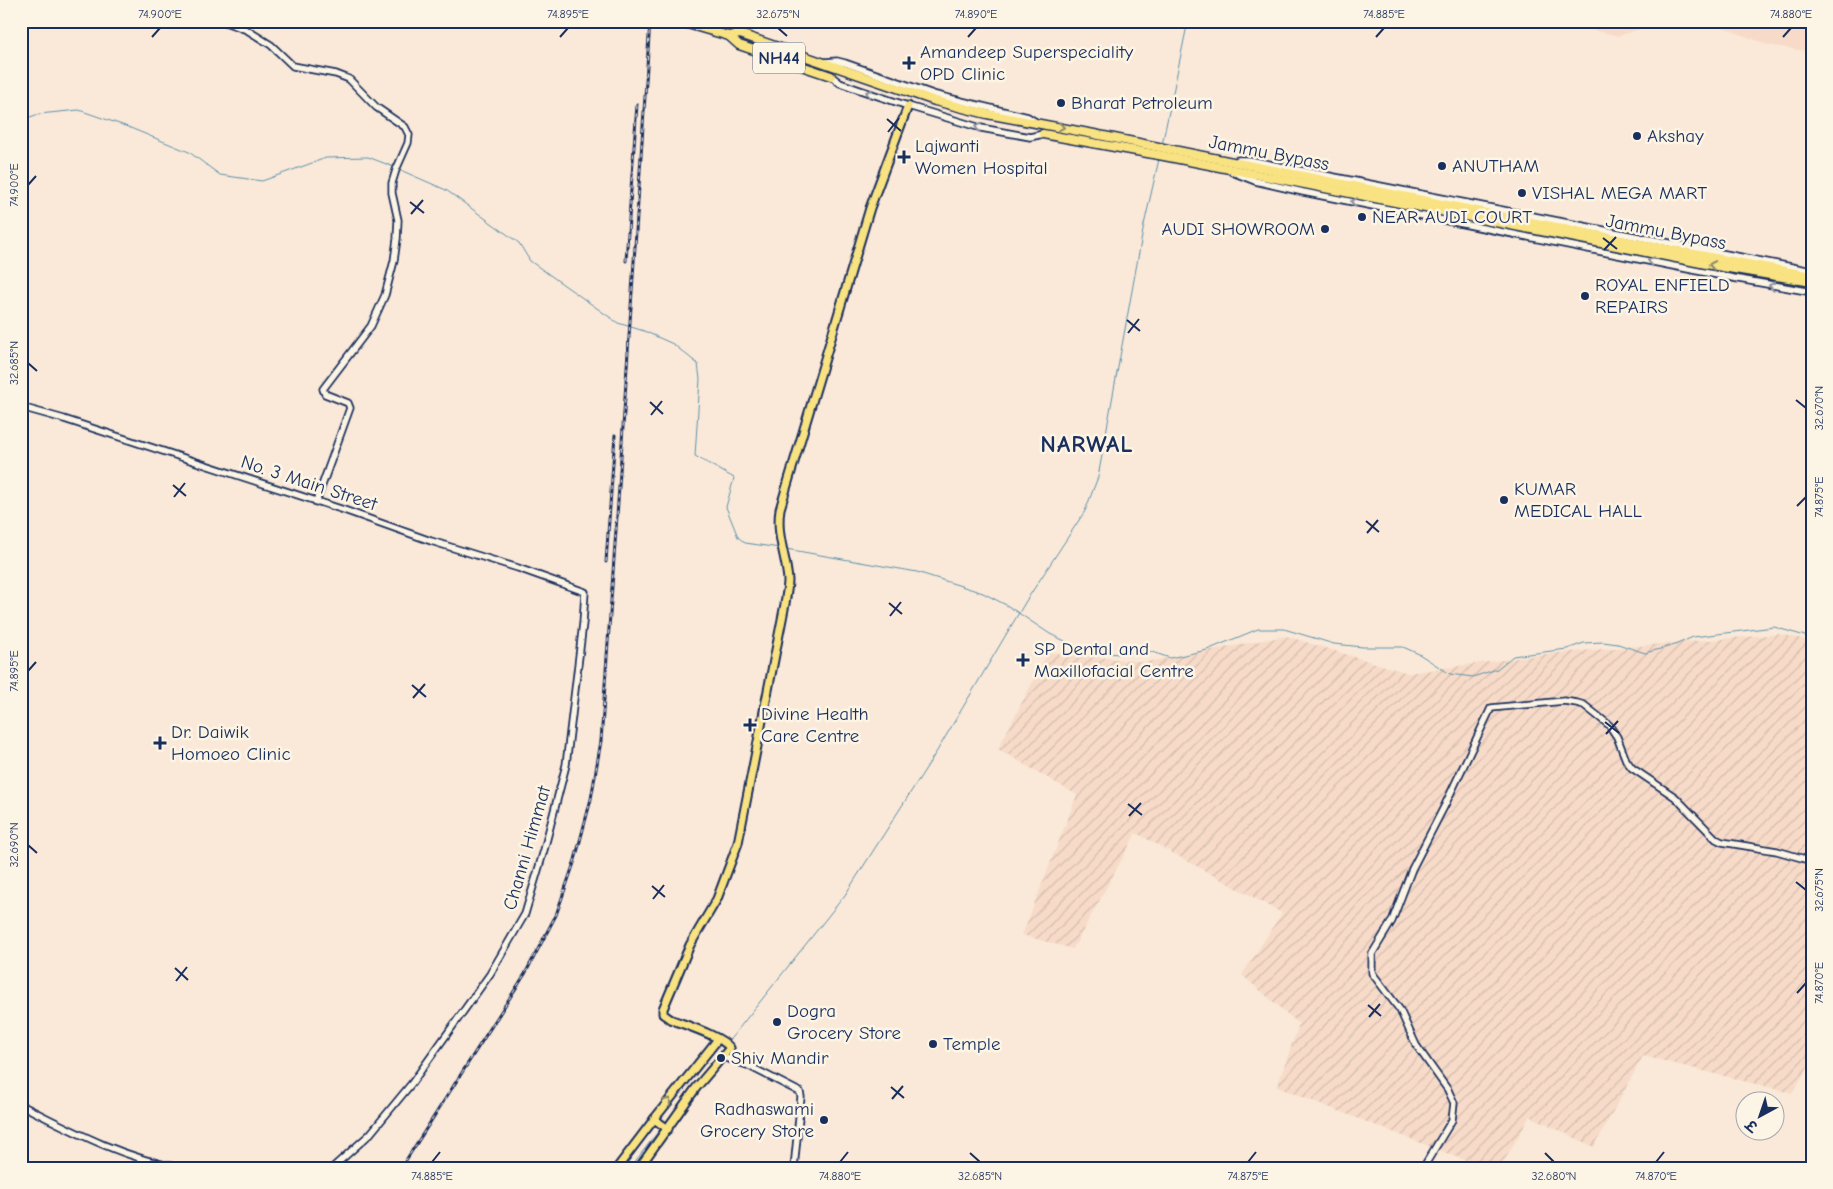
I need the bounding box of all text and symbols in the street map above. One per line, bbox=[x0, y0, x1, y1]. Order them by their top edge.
text: 74.900°E bbox=[138, 7, 182, 21]
text: 74.895°E bbox=[547, 7, 589, 21]
text: 32.675°N bbox=[756, 7, 800, 21]
text: 74.890°E bbox=[955, 7, 997, 21]
text: 74.885°E bbox=[1363, 7, 1405, 21]
text: 74.880°E bbox=[1770, 7, 1812, 21]
place label: Amandeep Superspeciality OPD Clinic bbox=[920, 41, 1134, 85]
road number: NH44 bbox=[753, 42, 805, 74]
marker: Amandeep Superspeciality OPD Clinic bbox=[902, 56, 916, 70]
one-way arrow bbox=[865, 89, 873, 99]
place label: Bharat Petroleum bbox=[1071, 92, 1213, 114]
marker: Bharat Petroleum bbox=[1055, 97, 1067, 109]
one-way arrow bbox=[974, 122, 983, 133]
one-way arrow bbox=[1056, 122, 1065, 132]
place label: Akshay bbox=[1647, 125, 1704, 147]
marker: Akshay bbox=[1631, 130, 1643, 142]
street label: Jammu Bypass bbox=[1207, 131, 1331, 175]
place label: Lajwanti Women Hospital bbox=[915, 135, 1048, 179]
marker: Lajwanti Women Hospital bbox=[897, 150, 911, 164]
place label: ANUTHAM bbox=[1452, 155, 1539, 177]
marker: ANUTHAM bbox=[1436, 160, 1448, 172]
text: 74.900°E bbox=[7, 163, 21, 207]
place label: VISHAL MEGA MART bbox=[1532, 182, 1707, 204]
marker: VISHAL MEGA MART bbox=[1516, 187, 1528, 199]
one-way arrow bbox=[1350, 197, 1359, 208]
place label: NEAR AUDI COURT bbox=[1372, 206, 1532, 228]
street label: Jammu Bypass bbox=[1604, 210, 1728, 254]
marker: NEAR AUDI COURT bbox=[1356, 211, 1368, 223]
place label: AUDI SHOWROOM bbox=[1162, 218, 1315, 240]
marker: AUDI SHOWROOM bbox=[1319, 223, 1331, 235]
one-way arrow bbox=[1646, 257, 1655, 267]
one-way arrow bbox=[1707, 261, 1716, 271]
place label: ROYAL ENFIELD REPAIRS bbox=[1595, 274, 1730, 318]
one-way arrow bbox=[1768, 281, 1777, 291]
marker: ROYAL ENFIELD REPAIRS bbox=[1579, 290, 1591, 302]
text: 32.685°N bbox=[7, 341, 21, 385]
text: 32.670°N bbox=[1812, 386, 1826, 430]
district label: NARWAL bbox=[1040, 430, 1134, 458]
street label: No. 3 Main Street bbox=[238, 451, 380, 516]
text: 74.875°E bbox=[1812, 477, 1826, 517]
place label: KUMAR MEDICAL HALL bbox=[1514, 478, 1643, 522]
marker: KUMAR MEDICAL HALL bbox=[1498, 494, 1510, 506]
place label: SP Dental and Maxillofacial Centre bbox=[1034, 638, 1194, 682]
text: 74.895°E bbox=[7, 650, 21, 692]
marker: SP Dental and Maxillofacial Centre bbox=[1016, 653, 1030, 667]
place label: Divine Health Care Centre bbox=[761, 703, 869, 747]
marker: Divine Health Care Centre bbox=[743, 718, 757, 732]
place label: Dr. Daiwik Homoeo Clinic bbox=[171, 721, 291, 765]
marker: Dr. Daiwik Homoeo Clinic bbox=[153, 736, 167, 750]
street label: Channi Himmat bbox=[499, 783, 555, 913]
text: 32.690°N bbox=[7, 822, 21, 868]
text: 32.675°N bbox=[1812, 868, 1826, 912]
text: 74.870°E bbox=[1812, 962, 1826, 1004]
place label: Dogra Grocery Store bbox=[787, 1000, 901, 1044]
marker: Dogra Grocery Store bbox=[771, 1016, 783, 1028]
place label: Temple bbox=[943, 1033, 1000, 1055]
marker: Temple bbox=[927, 1038, 939, 1050]
place label: Shiv Mandir bbox=[731, 1047, 829, 1069]
marker: Shiv Mandir bbox=[715, 1052, 727, 1064]
north arrow bbox=[1736, 1092, 1786, 1142]
one-way arrow bbox=[662, 1098, 670, 1107]
place label: Radhaswami Grocery Store bbox=[700, 1098, 814, 1142]
marker: Radhaswami Grocery Store bbox=[818, 1114, 830, 1126]
text: उ bbox=[1742, 1115, 1763, 1136]
text: 74.885°E bbox=[411, 1169, 453, 1183]
text: 74.880°E bbox=[819, 1169, 861, 1183]
text: 32.685°N bbox=[958, 1169, 1002, 1183]
text: 74.875°E bbox=[1228, 1169, 1268, 1183]
text: 32.680°N bbox=[1531, 1169, 1577, 1183]
text: 74.870°E bbox=[1635, 1169, 1677, 1183]

